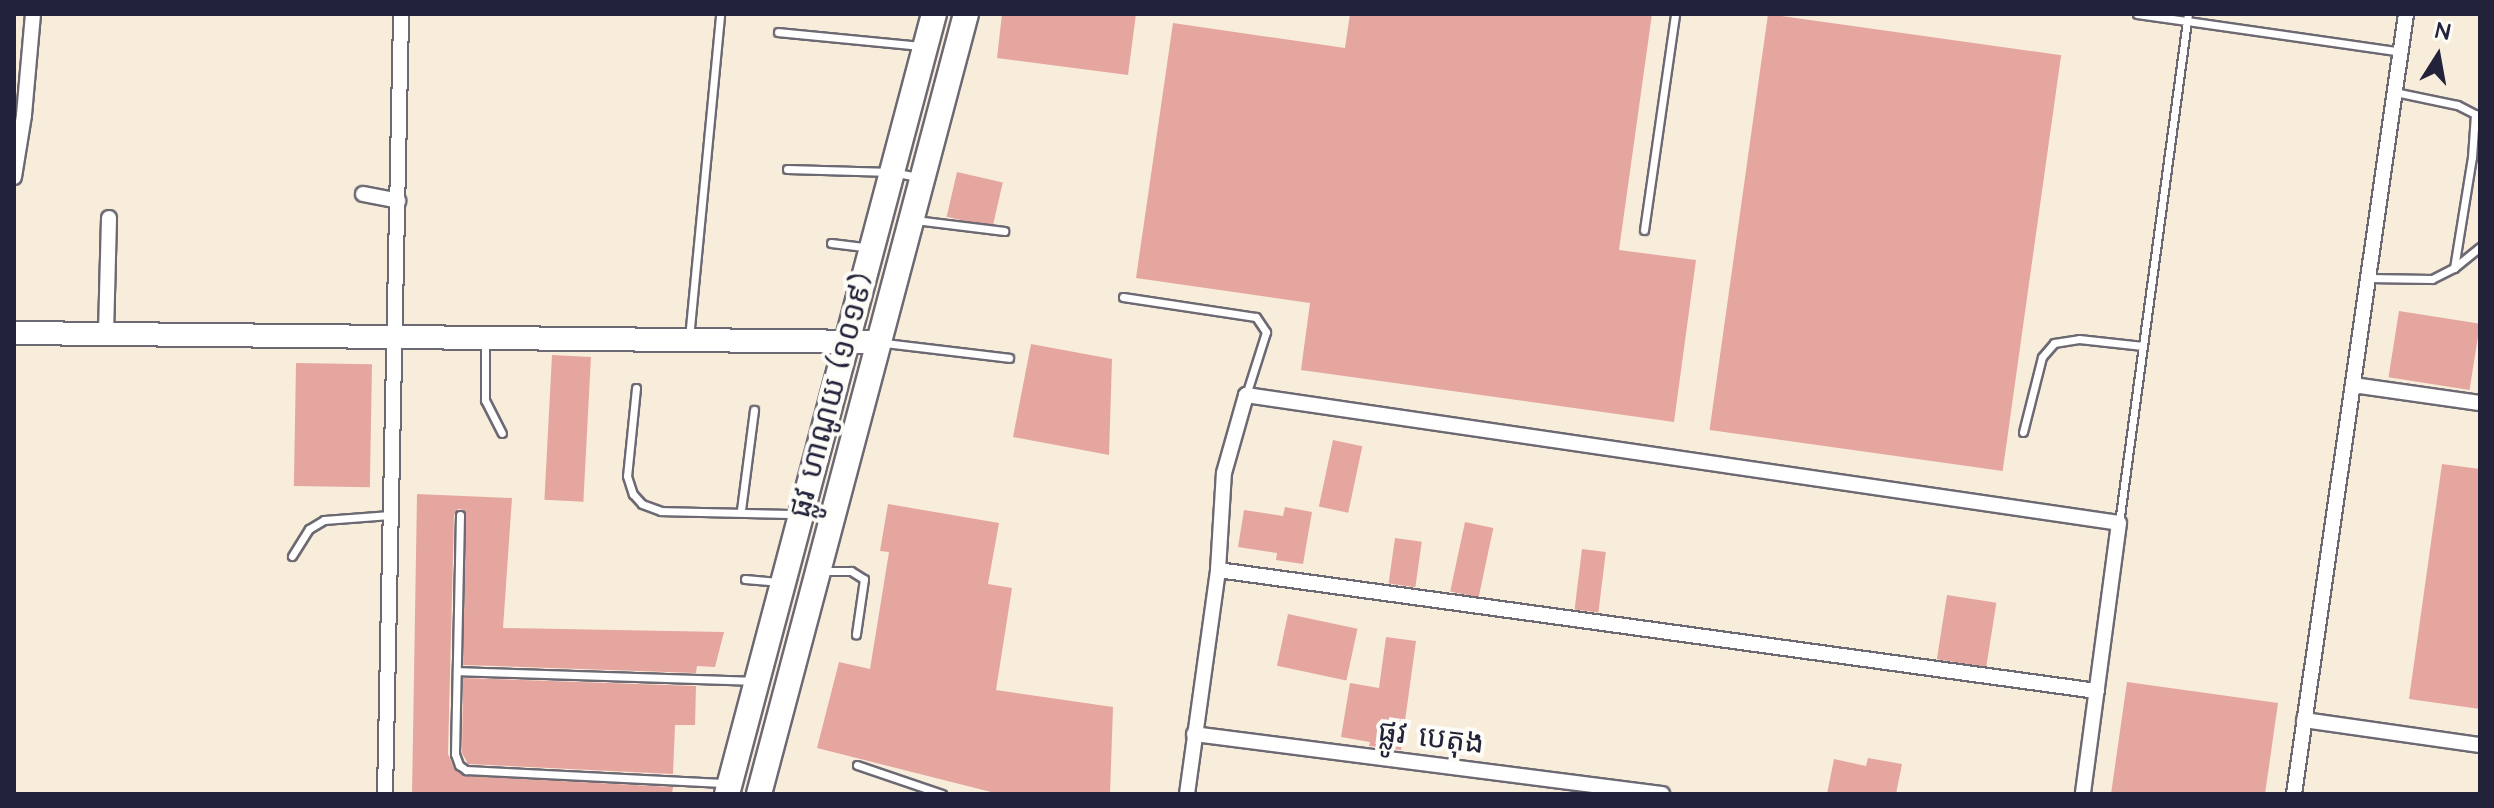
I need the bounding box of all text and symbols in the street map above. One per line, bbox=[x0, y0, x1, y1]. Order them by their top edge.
text: N bbox=[2433, 15, 2452, 48]
north arrow bbox=[2398, 16, 2478, 96]
street label: ផ្លូវ ហាណូយ (១០១៩) bbox=[782, 270, 882, 522]
street label: ផ្លូវ បេតុង bbox=[1376, 714, 1486, 762]

